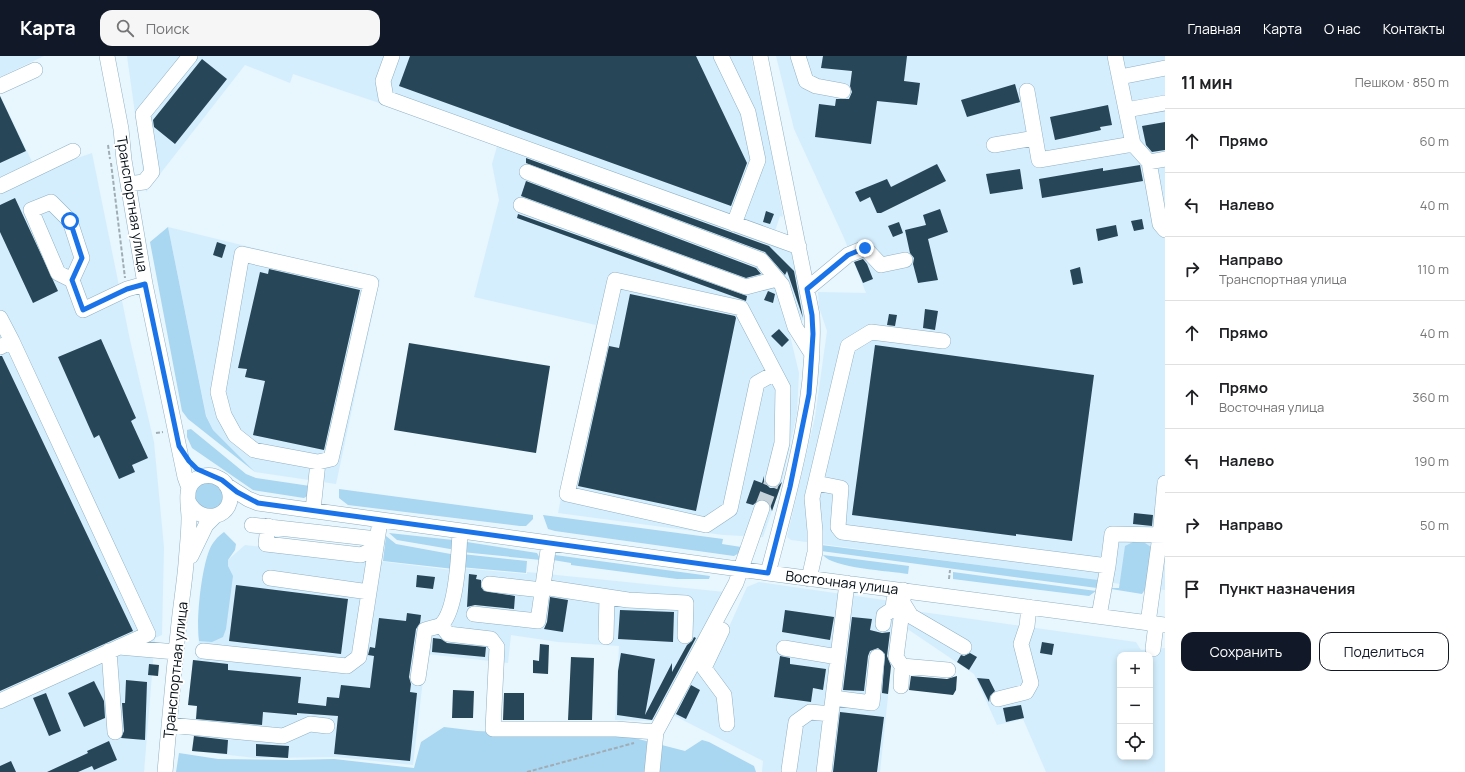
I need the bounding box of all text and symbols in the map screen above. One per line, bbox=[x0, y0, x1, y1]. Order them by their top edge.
search box bbox=[100, 10, 380, 46]
text: Карта bbox=[20, 15, 76, 41]
icon: search bbox=[114, 17, 136, 39]
text: Поиск bbox=[146, 18, 189, 39]
text: Главная bbox=[1188, 19, 1241, 38]
text: Карта bbox=[1263, 19, 1302, 38]
text: О нас bbox=[1324, 19, 1361, 38]
text: Контакты bbox=[1383, 19, 1445, 38]
text: 11 мин bbox=[1181, 71, 1233, 94]
text: Пешком · 850 m bbox=[1355, 73, 1449, 91]
icon: ahead bbox=[1181, 130, 1203, 152]
text: Прямо bbox=[1219, 130, 1268, 151]
text: 60 m bbox=[1419, 132, 1449, 150]
street label: Транспортная улица bbox=[113, 135, 153, 273]
icon: left bbox=[1181, 194, 1203, 216]
text: Налево bbox=[1219, 194, 1274, 215]
text: 40 m bbox=[1420, 196, 1449, 214]
route start bbox=[61, 212, 79, 230]
route end bbox=[856, 239, 874, 257]
text: Направо bbox=[1219, 249, 1283, 270]
icon: right bbox=[1181, 258, 1203, 280]
text: 110 m bbox=[1417, 260, 1449, 278]
text: Транспортная улица bbox=[1219, 270, 1347, 288]
icon: ahead bbox=[1181, 322, 1203, 344]
text: Прямо bbox=[1219, 322, 1268, 343]
text: 40 m bbox=[1420, 324, 1449, 342]
text: Прямо bbox=[1219, 377, 1268, 398]
icon: ahead bbox=[1181, 386, 1203, 408]
text: 360 m bbox=[1412, 388, 1449, 406]
text: Восточная улица bbox=[1219, 398, 1324, 416]
icon: left bbox=[1181, 450, 1203, 472]
text: Налево bbox=[1219, 450, 1274, 471]
text: 190 m bbox=[1414, 452, 1449, 470]
icon: right bbox=[1181, 514, 1203, 536]
text: Направо bbox=[1219, 514, 1283, 535]
text: 50 m bbox=[1420, 516, 1449, 534]
street label: Восточная улица bbox=[785, 566, 899, 598]
icon: arrive bbox=[1181, 578, 1203, 600]
text: Пункт назначения bbox=[1219, 578, 1355, 599]
street label: Транспортная улица bbox=[158, 601, 192, 739]
button: Сохранить bbox=[1181, 632, 1311, 671]
button: Поделиться bbox=[1319, 632, 1449, 671]
map controls bbox=[1117, 652, 1153, 760]
button: + bbox=[1117, 652, 1153, 688]
button: − bbox=[1117, 688, 1153, 724]
button: locate bbox=[1117, 724, 1153, 760]

